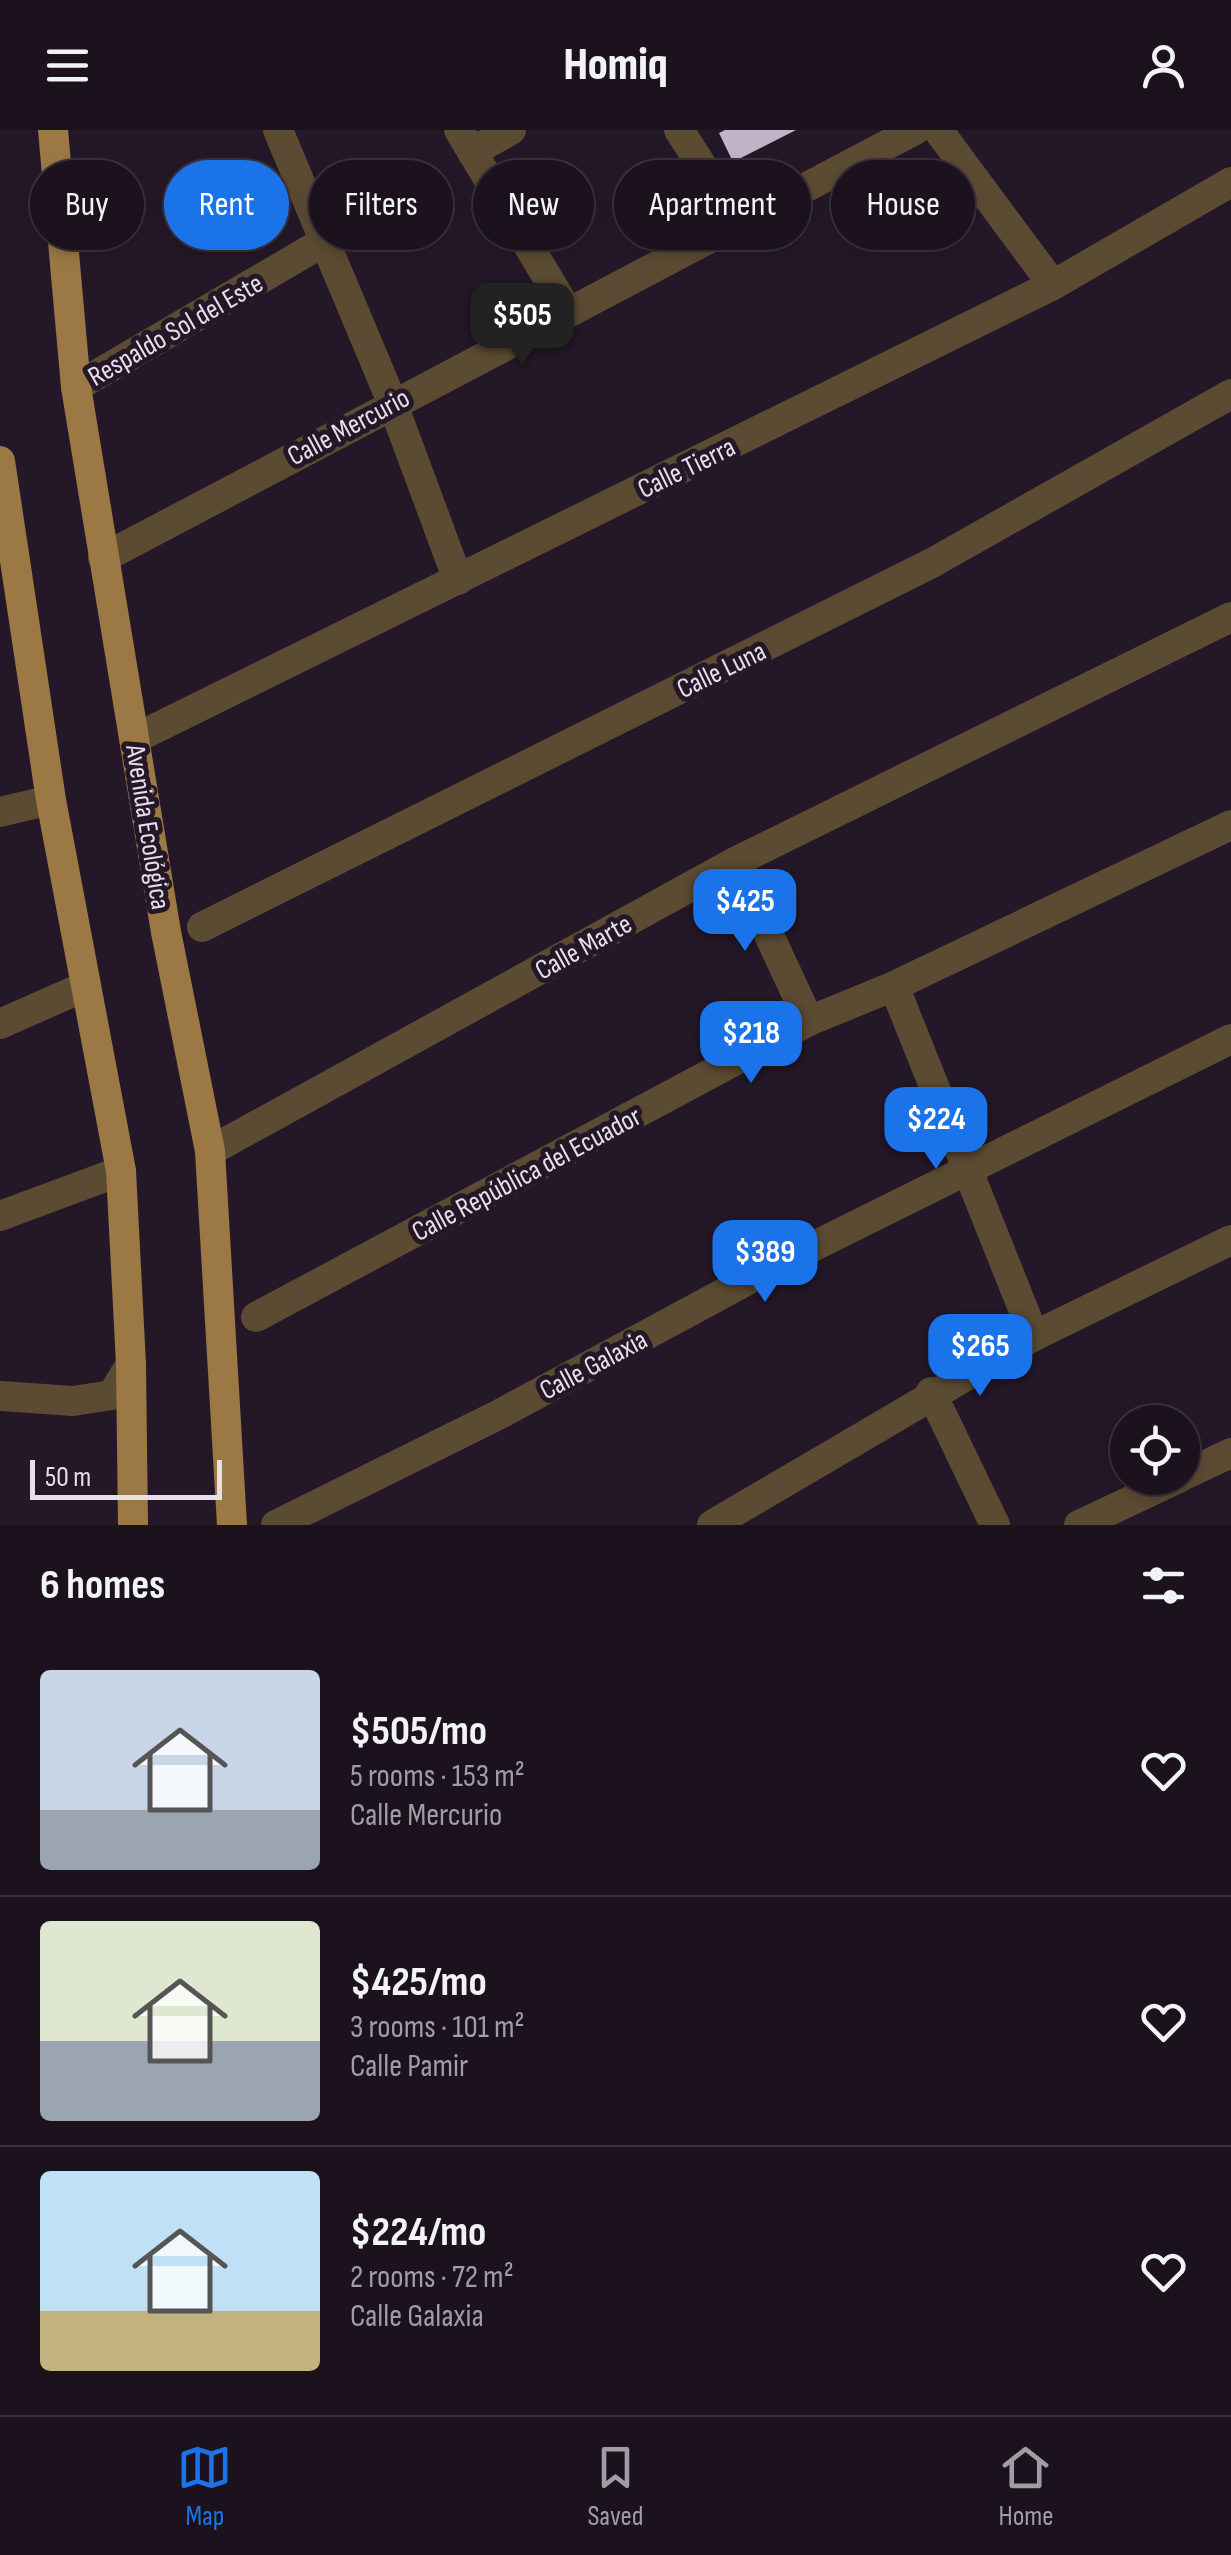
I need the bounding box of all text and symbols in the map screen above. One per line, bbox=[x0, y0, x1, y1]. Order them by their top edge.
icon: menu bbox=[40, 38, 95, 93]
text: Homiq bbox=[563, 38, 668, 93]
icon: person bbox=[1136, 38, 1191, 93]
chip: Buy bbox=[30, 160, 144, 250]
chip: Rent bbox=[164, 160, 289, 250]
chip: Filters bbox=[309, 160, 453, 250]
chip: New bbox=[473, 160, 594, 250]
chip: Apartment bbox=[614, 160, 811, 250]
chip: House bbox=[831, 160, 975, 250]
street label: Respaldo Sol del Este bbox=[83, 267, 269, 394]
pin: $505 bbox=[463, 283, 581, 368]
text: $505 bbox=[492, 296, 552, 335]
street label: Calle Mercurio bbox=[282, 381, 415, 473]
street label: Calle Tierra bbox=[633, 431, 741, 506]
street label: Calle Luna bbox=[672, 635, 772, 706]
street label: Avenida Ecológica bbox=[118, 741, 177, 912]
pin: $425 bbox=[686, 869, 804, 954]
text: $425 bbox=[715, 882, 775, 921]
street label: Calle Marte bbox=[530, 907, 638, 987]
pin: $218 bbox=[692, 1001, 810, 1086]
text: $218 bbox=[722, 1014, 780, 1053]
pin: $224 bbox=[877, 1087, 995, 1172]
street label: Calle República del Ecuador bbox=[406, 1100, 647, 1249]
text: $224 bbox=[906, 1100, 966, 1139]
pin: $389 bbox=[706, 1220, 824, 1305]
text: $389 bbox=[735, 1233, 796, 1272]
pin: $265 bbox=[921, 1314, 1039, 1399]
street label: Calle Galaxia bbox=[534, 1323, 653, 1407]
text: $265 bbox=[950, 1327, 1010, 1366]
map controls bbox=[1110, 1405, 1200, 1495]
button: locate bbox=[1110, 1405, 1200, 1495]
scale bar bbox=[30, 1455, 222, 1500]
text: 50 m bbox=[45, 1461, 91, 1494]
icon: filters bbox=[1136, 1558, 1191, 1613]
text: 6 homes bbox=[40, 1560, 165, 1611]
text: $505/mo bbox=[350, 1706, 487, 1757]
icon: home bbox=[120, 1710, 240, 1830]
icon: heart bbox=[1136, 1743, 1191, 1798]
text: 5 rooms · 153 m² bbox=[350, 1757, 525, 1796]
text: Calle Mercurio bbox=[350, 1796, 502, 1835]
text: $425/mo bbox=[350, 1957, 487, 2008]
icon: home bbox=[120, 1961, 240, 2081]
icon: heart bbox=[1136, 1994, 1191, 2049]
text: 3 rooms · 101 m² bbox=[350, 2008, 525, 2047]
text: Calle Pamir bbox=[350, 2047, 468, 2086]
text: $224/mo bbox=[350, 2207, 486, 2258]
icon: home bbox=[120, 2211, 240, 2331]
icon: heart bbox=[1136, 2244, 1191, 2299]
text: 2 rooms · 72 m² bbox=[350, 2258, 514, 2297]
text: Calle Galaxia bbox=[350, 2297, 484, 2336]
tab: Map bbox=[177, 2440, 232, 2533]
tab: Saved bbox=[587, 2440, 644, 2533]
tab: Home bbox=[998, 2440, 1054, 2533]

